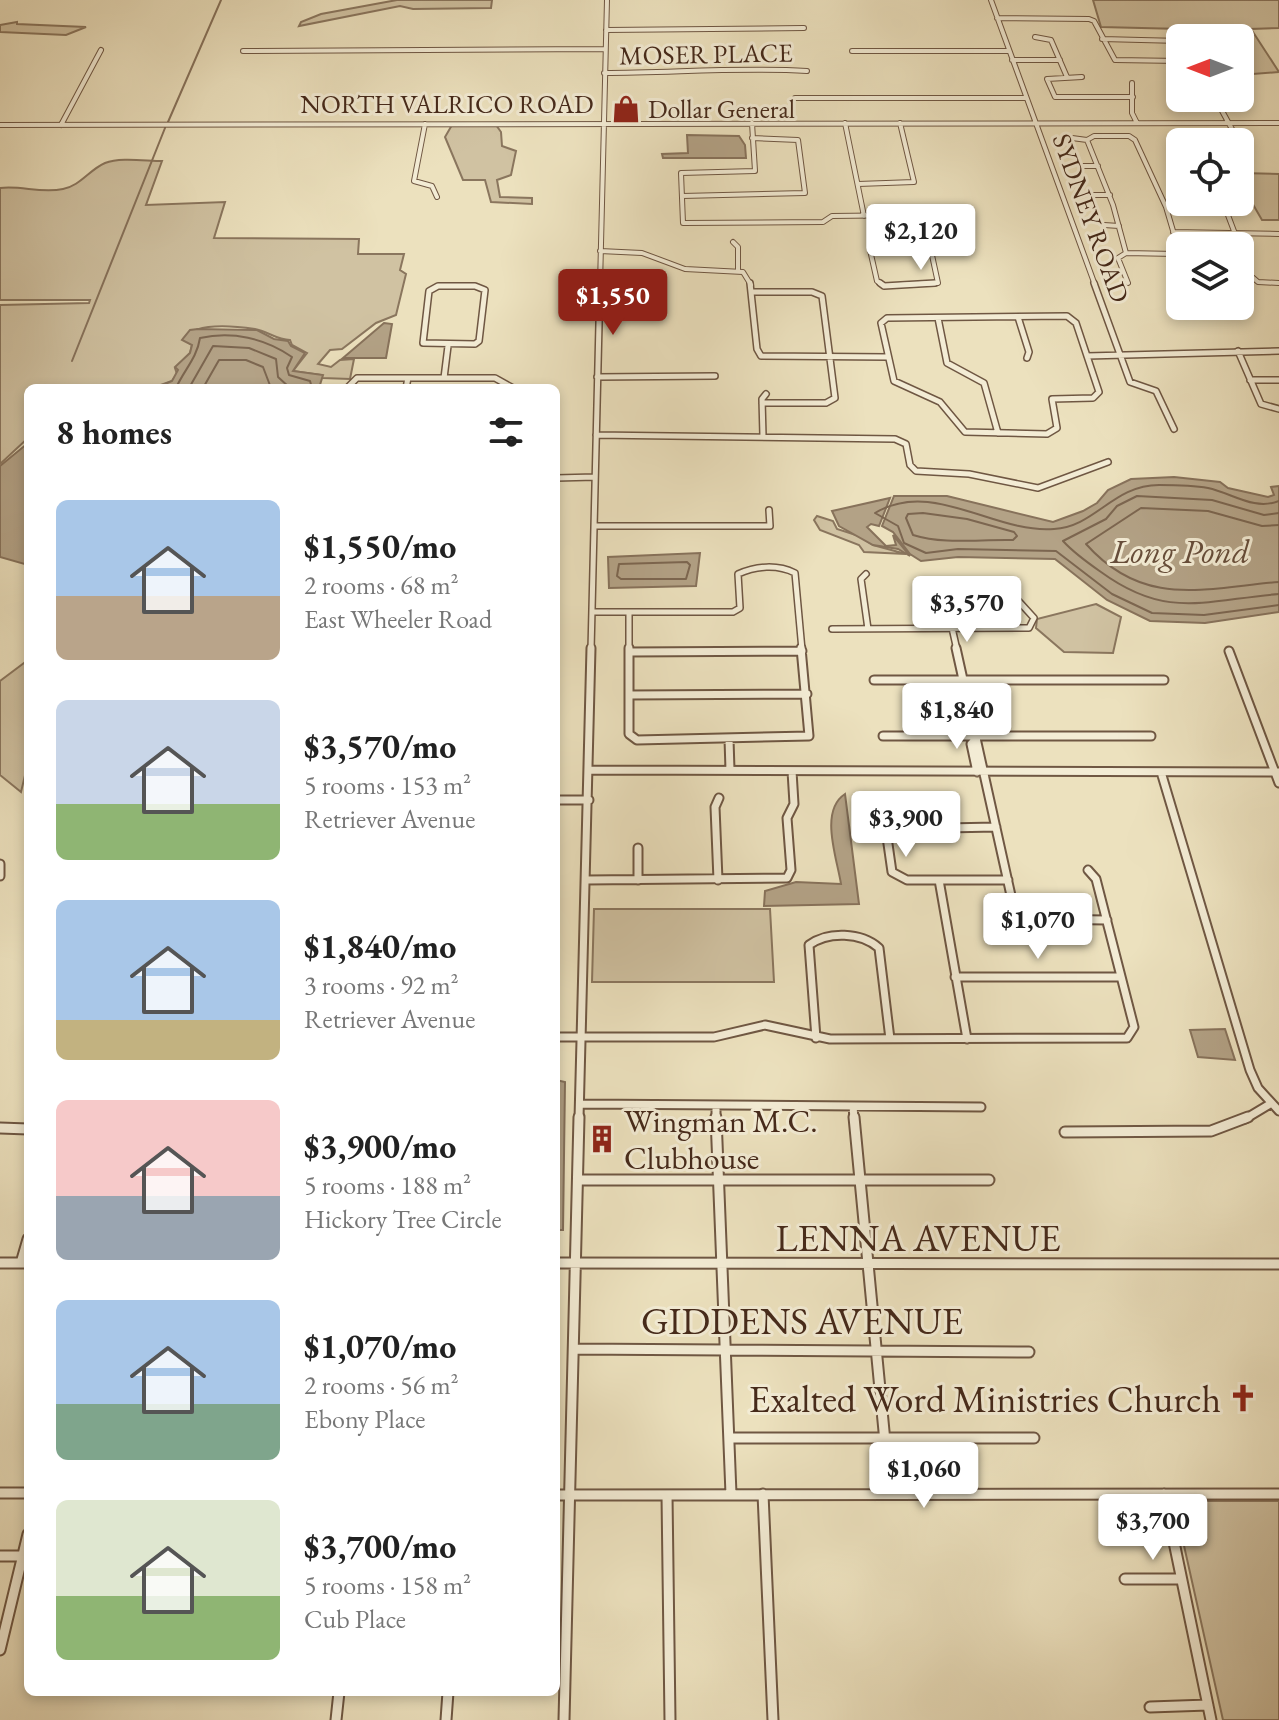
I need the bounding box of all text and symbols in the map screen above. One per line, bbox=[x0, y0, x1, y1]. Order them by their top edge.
north arrow bbox=[1166, 24, 1254, 112]
map controls bbox=[1166, 24, 1254, 320]
street label: MOSER PLACE bbox=[619, 35, 793, 73]
street label: NORTH VALRICO ROAD bbox=[300, 87, 594, 121]
place label: Dollar General bbox=[648, 92, 795, 126]
shop icon: Dollar General bbox=[611, 94, 641, 124]
button: locate bbox=[1166, 128, 1254, 216]
street label: SYDNEY ROAD bbox=[1045, 129, 1137, 307]
pin: $2,120 bbox=[856, 204, 986, 272]
text: $2,120 bbox=[884, 213, 958, 247]
button: layers bbox=[1166, 232, 1254, 320]
pin: $1,550 bbox=[548, 269, 678, 337]
text: $1,550 bbox=[576, 278, 650, 312]
text: 8 homes bbox=[56, 410, 172, 454]
icon: filters bbox=[484, 410, 528, 454]
text: $1,550/mo bbox=[304, 524, 456, 568]
water label: Long Pond bbox=[1109, 529, 1250, 573]
icon: home bbox=[120, 532, 216, 628]
text: 2 rooms · 68 m² bbox=[304, 568, 459, 602]
pin: $3,570 bbox=[902, 576, 1032, 644]
text: $3,570 bbox=[930, 585, 1004, 619]
text: East Wheeler Road bbox=[304, 602, 492, 636]
pin: $1,840 bbox=[892, 683, 1022, 751]
text: $1,840 bbox=[920, 692, 994, 726]
text: $3,570/mo bbox=[304, 724, 456, 768]
icon: home bbox=[120, 732, 216, 828]
text: 5 rooms · 153 m² bbox=[304, 768, 471, 802]
pin: $3,900 bbox=[841, 791, 971, 859]
text: $3,900 bbox=[869, 800, 943, 834]
text: Retriever Avenue bbox=[304, 802, 475, 836]
pin: $1,070 bbox=[973, 893, 1103, 961]
text: $1,070 bbox=[1001, 902, 1075, 936]
text: $1,840/mo bbox=[304, 924, 456, 968]
icon: home bbox=[120, 932, 216, 1028]
text: 3 rooms · 92 m² bbox=[304, 968, 459, 1002]
text: Retriever Avenue bbox=[304, 1002, 475, 1036]
place label: Wingman M.C. Clubhouse bbox=[624, 1100, 818, 1179]
text: $3,900/mo bbox=[304, 1124, 456, 1168]
building icon: Wingman M.C. Clubhouse bbox=[587, 1124, 617, 1154]
icon: home bbox=[120, 1132, 216, 1228]
text: 5 rooms · 188 m² bbox=[304, 1168, 471, 1202]
text: Hickory Tree Circle bbox=[304, 1202, 502, 1236]
street label: LENNA AVENUE bbox=[775, 1213, 1061, 1262]
street label: GIDDENS AVENUE bbox=[641, 1296, 963, 1345]
text: $1,070/mo bbox=[304, 1324, 456, 1368]
icon: home bbox=[120, 1332, 216, 1428]
text: 2 rooms · 56 m² bbox=[304, 1368, 459, 1402]
place label: Exalted Word Ministries Church bbox=[749, 1374, 1221, 1423]
church icon: Exalted Word Ministries Church bbox=[1228, 1383, 1258, 1413]
text: Ebony Place bbox=[304, 1402, 425, 1436]
pin: $1,060 bbox=[859, 1442, 989, 1510]
text: $1,060 bbox=[887, 1451, 961, 1485]
pin: $3,700 bbox=[1088, 1494, 1218, 1562]
text: $3,700 bbox=[1116, 1503, 1190, 1537]
text: $3,700/mo bbox=[304, 1524, 456, 1568]
icon: home bbox=[120, 1532, 216, 1628]
text: 5 rooms · 158 m² bbox=[304, 1568, 471, 1602]
text: Cub Place bbox=[304, 1602, 406, 1636]

